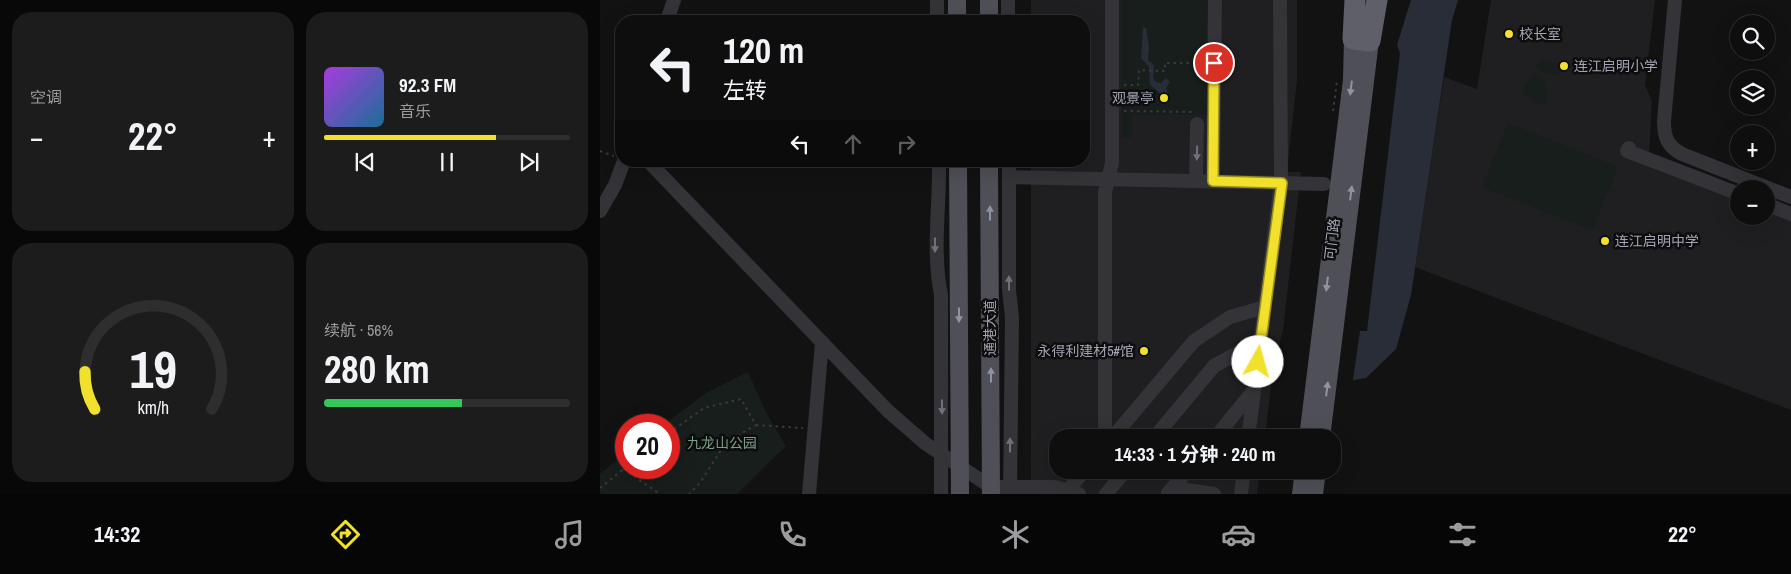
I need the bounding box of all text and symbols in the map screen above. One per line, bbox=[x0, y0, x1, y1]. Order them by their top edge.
map controls bbox=[1730, 15, 1775, 225]
button: search bbox=[1730, 15, 1775, 60]
place label: 校长室 bbox=[1519, 25, 1561, 43]
text: 120 m bbox=[723, 27, 804, 74]
marker: 校长室 bbox=[1503, 28, 1515, 40]
icon: left bbox=[640, 35, 705, 100]
pin bbox=[1193, 42, 1235, 84]
icon: arrive bbox=[1200, 49, 1228, 77]
place label: 连江启明小学 bbox=[1574, 57, 1658, 75]
marker: 连江启明小学 bbox=[1558, 60, 1570, 72]
button: layers bbox=[1730, 70, 1775, 115]
text: 92.3 FM bbox=[399, 72, 456, 98]
text: 左转 bbox=[723, 75, 767, 105]
one-way arrow bbox=[1347, 80, 1355, 96]
text: 空调 bbox=[30, 86, 62, 108]
place label: 观景亭 bbox=[1112, 89, 1154, 107]
marker: 观景亭 bbox=[1158, 92, 1170, 104]
text: 音乐 bbox=[399, 100, 431, 122]
text: 22° bbox=[128, 111, 178, 162]
text: − bbox=[30, 118, 43, 156]
text: + bbox=[263, 118, 276, 156]
button: + bbox=[1730, 125, 1775, 170]
icon: left bbox=[786, 130, 814, 158]
icon: ahead bbox=[839, 130, 867, 158]
icon: right bbox=[892, 130, 920, 158]
one-way arrow bbox=[1193, 145, 1201, 161]
icon: previous bbox=[351, 148, 379, 176]
icon: pause bbox=[433, 148, 461, 176]
icon: next bbox=[515, 148, 543, 176]
button: − bbox=[1730, 180, 1775, 225]
one-way arrow bbox=[1347, 185, 1355, 201]
one-way arrow bbox=[986, 205, 994, 221]
street label: 可门路 bbox=[1321, 217, 1343, 261]
place label: 连江启明中学 bbox=[1615, 232, 1699, 250]
marker: 连江启明中学 bbox=[1599, 235, 1611, 247]
one-way arrow bbox=[931, 237, 939, 253]
one-way arrow bbox=[1005, 275, 1013, 291]
one-way arrow bbox=[1323, 276, 1331, 292]
street label: 通港大道 bbox=[981, 300, 999, 356]
one-way arrow bbox=[955, 307, 963, 323]
text: 续航 · 56% bbox=[324, 319, 393, 341]
text: 19 bbox=[129, 334, 177, 404]
position arrow bbox=[1231, 335, 1283, 387]
place label: 永得利建材5#馆 bbox=[1037, 342, 1134, 360]
text: 280 km bbox=[324, 344, 430, 395]
marker: 永得利建材5#馆 bbox=[1138, 345, 1150, 357]
one-way arrow bbox=[986, 367, 994, 383]
one-way arrow bbox=[1323, 381, 1331, 397]
text: km/h bbox=[137, 396, 169, 420]
one-way arrow bbox=[938, 399, 946, 415]
speed limit sign: 20 bbox=[615, 414, 680, 479]
park label: 九龙山公园 bbox=[687, 434, 757, 452]
one-way arrow bbox=[1006, 437, 1014, 453]
text: 14:33 · 1 分钟 · 240 m bbox=[1114, 441, 1276, 467]
icon: directions bbox=[328, 517, 363, 552]
icon: music bbox=[552, 517, 587, 552]
icon: phone bbox=[775, 517, 810, 552]
icon: climate bbox=[998, 517, 1033, 552]
icon: car bbox=[1221, 517, 1256, 552]
icon: filters bbox=[1445, 517, 1480, 552]
text: 14:32 bbox=[94, 519, 140, 549]
text: 22° bbox=[1668, 519, 1697, 549]

